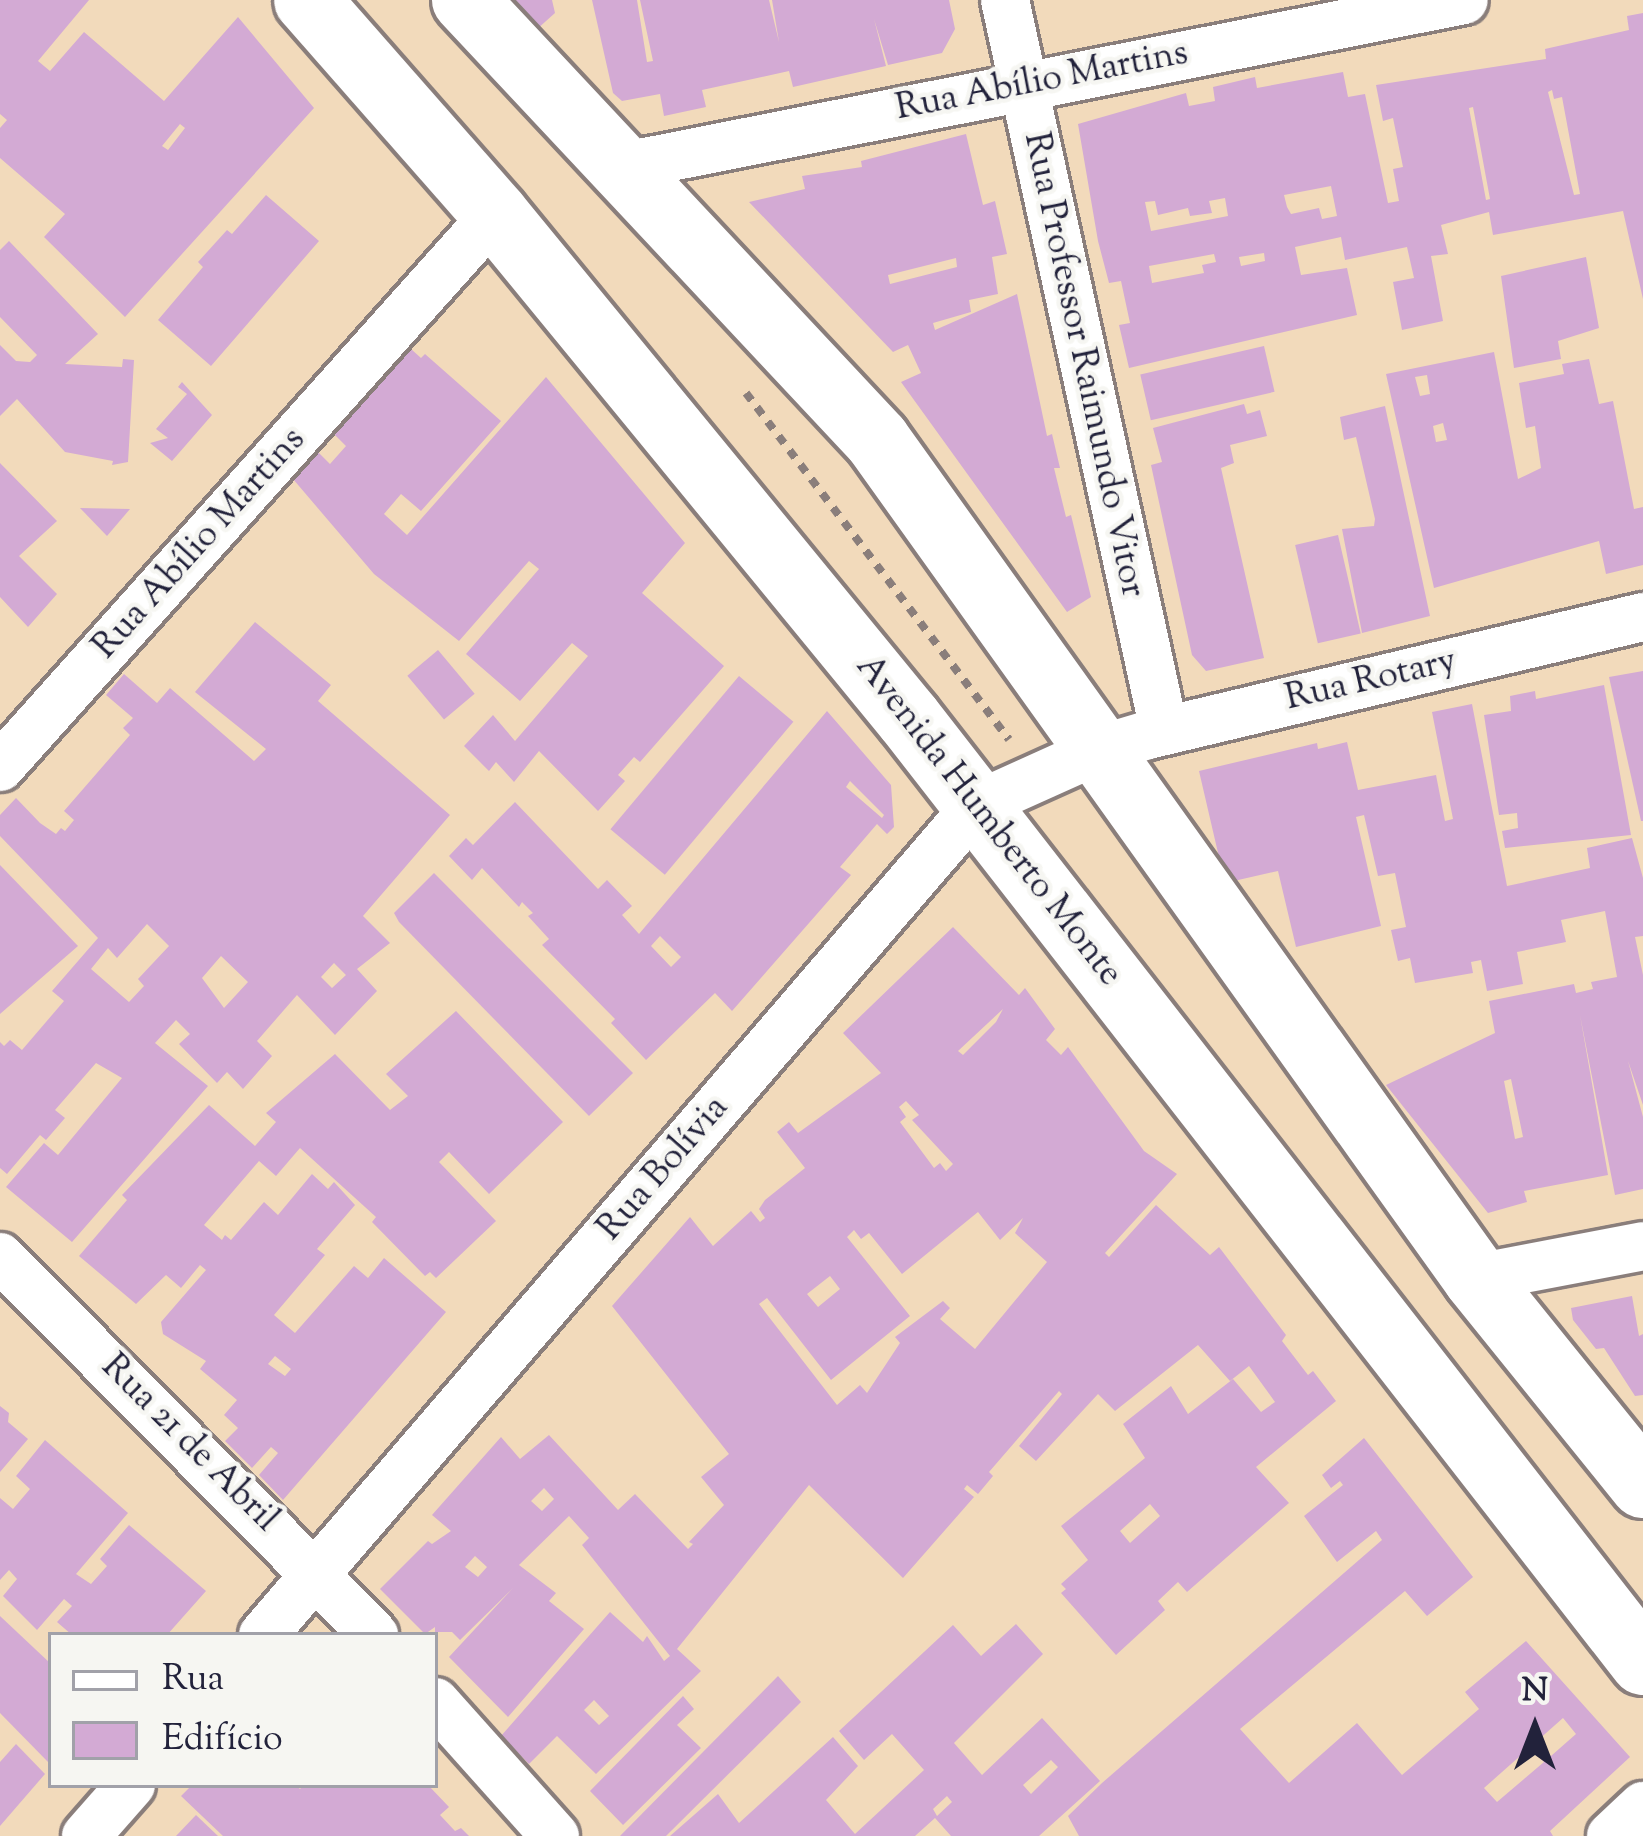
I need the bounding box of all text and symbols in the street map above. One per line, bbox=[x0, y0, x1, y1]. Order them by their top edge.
street label: Rua Abílio Martins bbox=[892, 32, 1192, 132]
street label: Rua Professor Raimundo Vitor bbox=[1013, 129, 1153, 601]
street label: Rua Abílio Martins bbox=[85, 419, 315, 669]
street label: Rua Rotary bbox=[1281, 640, 1461, 722]
street label: Avenida Humberto Monte bbox=[845, 647, 1131, 995]
street label: Rua Bolívia bbox=[589, 1088, 739, 1250]
street label: Rua 21 de Abril bbox=[91, 1346, 287, 1542]
legend bbox=[48, 1632, 438, 1788]
text: Rua bbox=[162, 1654, 224, 1706]
north arrow bbox=[1475, 1668, 1595, 1788]
text: N bbox=[1522, 1668, 1548, 1716]
text: Edifício bbox=[162, 1714, 283, 1766]

